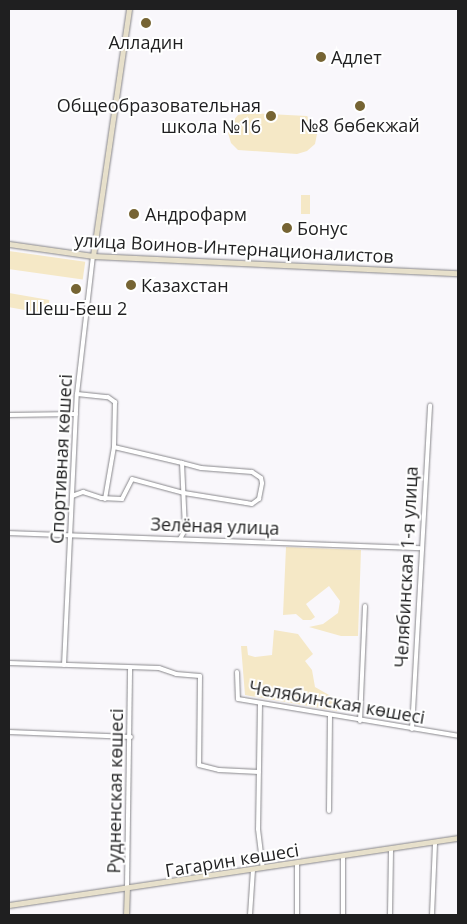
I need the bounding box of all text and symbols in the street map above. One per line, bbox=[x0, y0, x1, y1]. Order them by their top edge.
marker: Алладин bbox=[140, 17, 152, 29]
place label: Алладин bbox=[108, 31, 184, 53]
place label: Адлет bbox=[331, 46, 382, 68]
marker: Адлет bbox=[315, 51, 327, 63]
place label: Общеобразовательная школа №16 bbox=[57, 95, 261, 138]
marker: №8 бөбекжай bbox=[354, 100, 366, 112]
marker: Общеобразовательная школа №16 bbox=[265, 110, 277, 122]
place label: №8 бөбекжай bbox=[300, 114, 420, 136]
place label: Андрофарм bbox=[145, 203, 247, 225]
marker: Андрофарм bbox=[127, 207, 141, 221]
place label: Бонус bbox=[297, 217, 348, 239]
marker: Бонус bbox=[281, 222, 293, 234]
street label: улица Воинов-Интернационалистов bbox=[74, 229, 394, 267]
place label: Казахстан bbox=[141, 274, 229, 296]
marker: Казахстан bbox=[125, 279, 137, 291]
marker: Шеш-Беш 2 bbox=[70, 283, 82, 295]
place label: Шеш-Беш 2 bbox=[25, 297, 127, 319]
street label: Спортивная көшесі bbox=[46, 374, 76, 544]
street label: Челябинская 1-я улица bbox=[390, 466, 422, 668]
street label: Зелёная улица bbox=[150, 513, 280, 539]
street label: Челябинская көшесі bbox=[247, 676, 427, 728]
street label: Рудненская көшесі bbox=[103, 708, 127, 874]
street label: Гагарин көшесі bbox=[164, 839, 300, 881]

